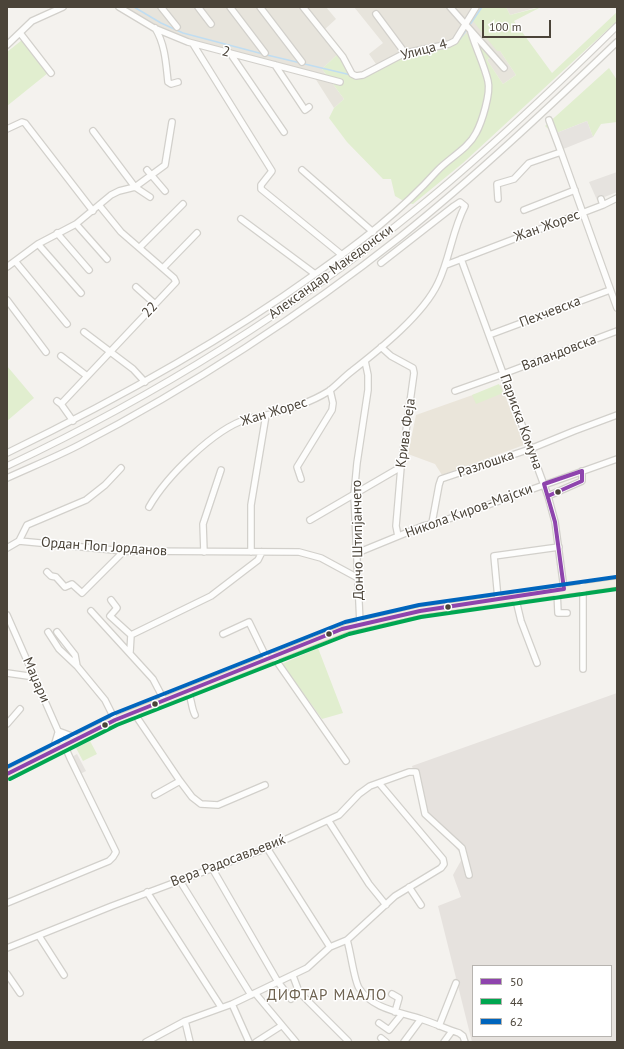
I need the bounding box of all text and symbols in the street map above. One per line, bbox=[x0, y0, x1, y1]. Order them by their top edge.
scale bar bbox=[484, 12, 553, 38]
text: 100 m bbox=[489, 19, 522, 34]
street label: Улица 4 bbox=[399, 36, 449, 64]
street label: 2 bbox=[220, 43, 232, 61]
street label: Жан Жорес bbox=[512, 206, 582, 246]
street label: Александар Македонски bbox=[265, 221, 397, 323]
street label: Пехчевска bbox=[517, 293, 583, 331]
street label: 22 bbox=[139, 299, 161, 321]
street label: Валандовска bbox=[519, 331, 599, 375]
street label: Париска Комуна bbox=[496, 372, 546, 472]
street label: Жан Жорес bbox=[239, 394, 309, 430]
street label: Крива Феја bbox=[393, 397, 419, 469]
street label: Разлошка bbox=[455, 446, 517, 482]
street label: Дончо Штипјанчето bbox=[349, 480, 367, 600]
street label: Никола Киров-Мајски bbox=[403, 480, 535, 542]
unlabelled marker bbox=[553, 487, 563, 497]
street label: Ордан Поп Јорданов bbox=[40, 534, 168, 560]
unlabelled marker bbox=[443, 602, 453, 612]
unlabelled marker bbox=[324, 629, 334, 639]
street label: Маџари bbox=[19, 655, 53, 705]
unlabelled marker bbox=[150, 699, 160, 709]
unlabelled marker bbox=[100, 720, 110, 730]
street label: Вера Радосављевиќ bbox=[168, 831, 288, 891]
legend bbox=[472, 965, 612, 1037]
text: 50 bbox=[510, 974, 523, 989]
district label: ДИФТАР МААЛО bbox=[267, 987, 387, 1005]
text: 44 bbox=[510, 994, 523, 1009]
text: 62 bbox=[510, 1014, 523, 1029]

